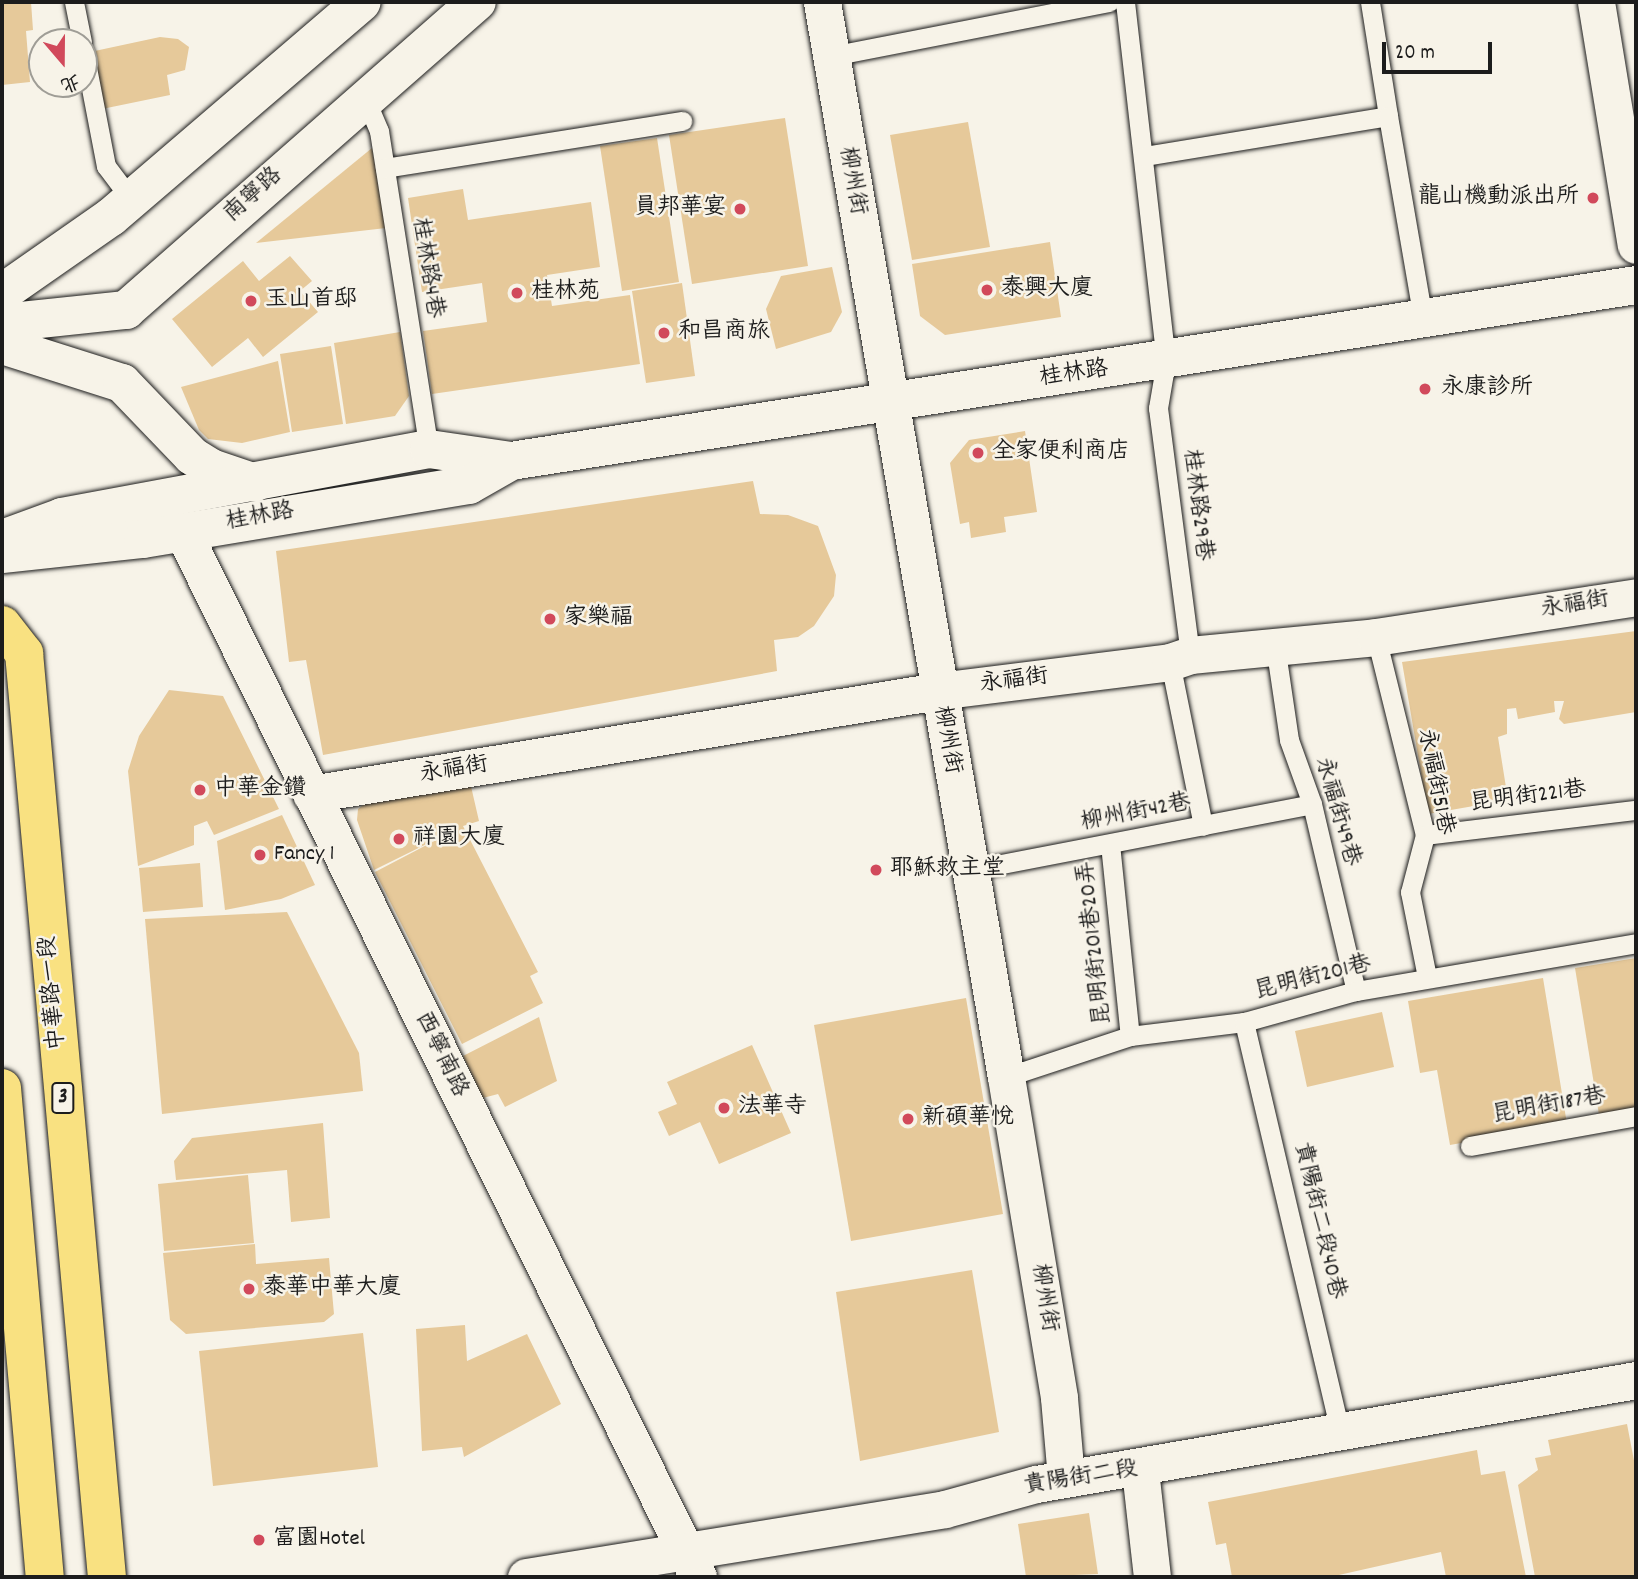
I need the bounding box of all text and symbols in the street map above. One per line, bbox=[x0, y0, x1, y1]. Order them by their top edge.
north arrow bbox=[28, 28, 98, 98]
scale bar bbox=[1386, 28, 1496, 72]
text: 20 m bbox=[1395, 39, 1435, 69]
text: 北 bbox=[56, 65, 83, 97]
street label: 柳州街 bbox=[831, 145, 871, 217]
street label: 南寧路 bbox=[219, 163, 289, 229]
place label: 龍山機動派出所 bbox=[1418, 184, 1579, 212]
marker: 龍山機動派出所 bbox=[1585, 190, 1601, 206]
place label: 員邦華宴 bbox=[634, 195, 726, 223]
marker: 員邦華宴 bbox=[732, 201, 748, 217]
street label: 桂林路4巷 bbox=[404, 216, 448, 320]
place label: 泰興大廈 bbox=[1001, 276, 1093, 304]
place label: 桂林苑 bbox=[531, 279, 600, 307]
marker: 泰興大廈 bbox=[979, 282, 995, 298]
marker: 桂林苑 bbox=[509, 285, 525, 301]
place label: 玉山首邸 bbox=[265, 287, 357, 315]
marker: 玉山首邸 bbox=[243, 293, 259, 309]
place label: 和昌商旅 bbox=[678, 319, 770, 347]
marker: 和昌商旅 bbox=[656, 325, 672, 341]
street label: 桂林路 bbox=[1038, 357, 1110, 393]
place label: 永康診所 bbox=[1441, 375, 1533, 403]
marker: 永康診所 bbox=[1415, 379, 1435, 399]
place label: 全家便利商店 bbox=[992, 439, 1130, 467]
marker: 全家便利商店 bbox=[970, 445, 986, 461]
street label: 桂林路29巷 bbox=[1175, 447, 1217, 563]
street label: 桂林路 bbox=[224, 498, 296, 538]
street label: 永福街 bbox=[1539, 587, 1611, 625]
place label: 家樂福 bbox=[564, 605, 633, 633]
marker: 家樂福 bbox=[542, 611, 558, 627]
street label: 永福街 bbox=[978, 664, 1050, 700]
street label: 柳州街 bbox=[926, 704, 966, 776]
street label: 永福街51巷 bbox=[1410, 727, 1458, 837]
street label: 永福街 bbox=[418, 752, 490, 790]
street label: 永福街49巷 bbox=[1307, 754, 1365, 870]
place label: 中華金鑽 bbox=[214, 776, 306, 804]
street label: 昆明街221巷 bbox=[1468, 777, 1588, 819]
marker: 中華金鑽 bbox=[192, 782, 208, 798]
street label: 柳州街42巷 bbox=[1079, 790, 1193, 838]
place label: 祥園大廈 bbox=[413, 825, 505, 853]
marker: 祥園大廈 bbox=[391, 831, 407, 847]
place label: Fancy 1 bbox=[274, 841, 335, 869]
marker: Fancy 1 bbox=[252, 847, 268, 863]
place label: 耶穌救主堂 bbox=[890, 856, 1005, 884]
street label: 昆明街201巷20弄 bbox=[1074, 859, 1118, 1027]
marker: 耶穌救主堂 bbox=[868, 862, 884, 878]
street label: 中華路一段 bbox=[35, 935, 73, 1051]
street label: 昆明街201巷 bbox=[1252, 951, 1374, 1007]
street label: 西寧南路 bbox=[407, 1008, 473, 1102]
road number: 3 bbox=[51, 1080, 75, 1116]
street label: 昆明街187巷 bbox=[1490, 1083, 1608, 1131]
place label: 法華寺 bbox=[738, 1094, 807, 1122]
marker: 法華寺 bbox=[716, 1100, 732, 1116]
place label: 新碩華悅 bbox=[922, 1105, 1014, 1133]
marker: 新碩華悅 bbox=[900, 1111, 916, 1127]
street label: 貴陽街二段40巷 bbox=[1287, 1140, 1349, 1302]
street label: 柳州街 bbox=[1024, 1262, 1062, 1334]
place label: 泰華中華大廈 bbox=[263, 1275, 401, 1303]
marker: 泰華中華大廈 bbox=[241, 1281, 257, 1297]
street label: 貴陽街二段 bbox=[1022, 1456, 1140, 1502]
place label: 富園Hotel bbox=[273, 1526, 365, 1554]
marker: 富園Hotel bbox=[251, 1532, 267, 1548]

